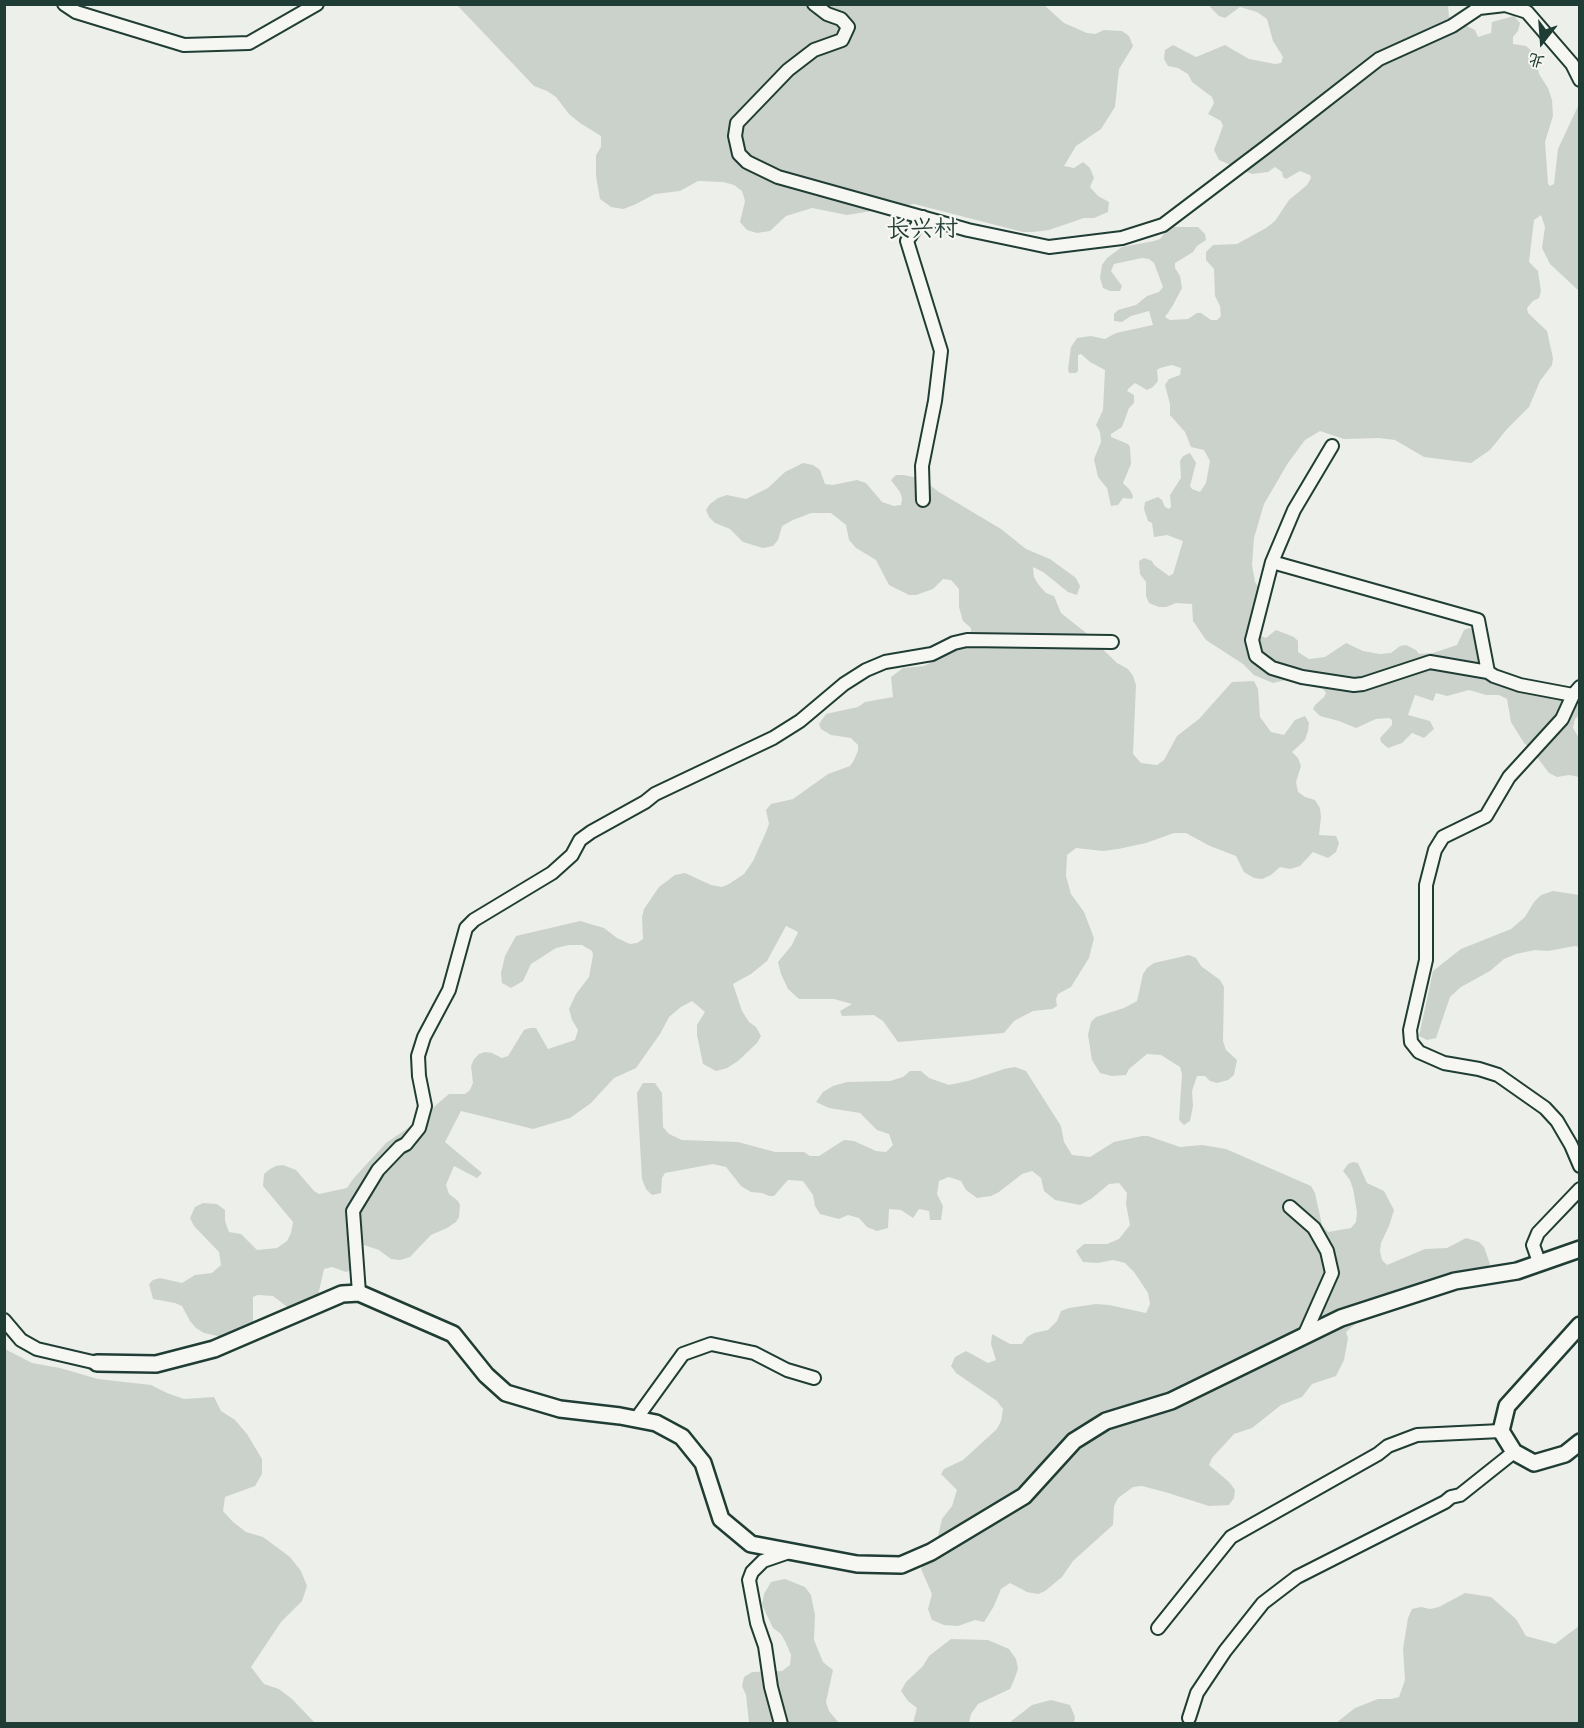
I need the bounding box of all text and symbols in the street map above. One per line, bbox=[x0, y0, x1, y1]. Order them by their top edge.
north arrow bbox=[1512, 12, 1572, 72]
text: 北 bbox=[1525, 45, 1548, 74]
district label: 长兴村 bbox=[886, 218, 958, 246]

